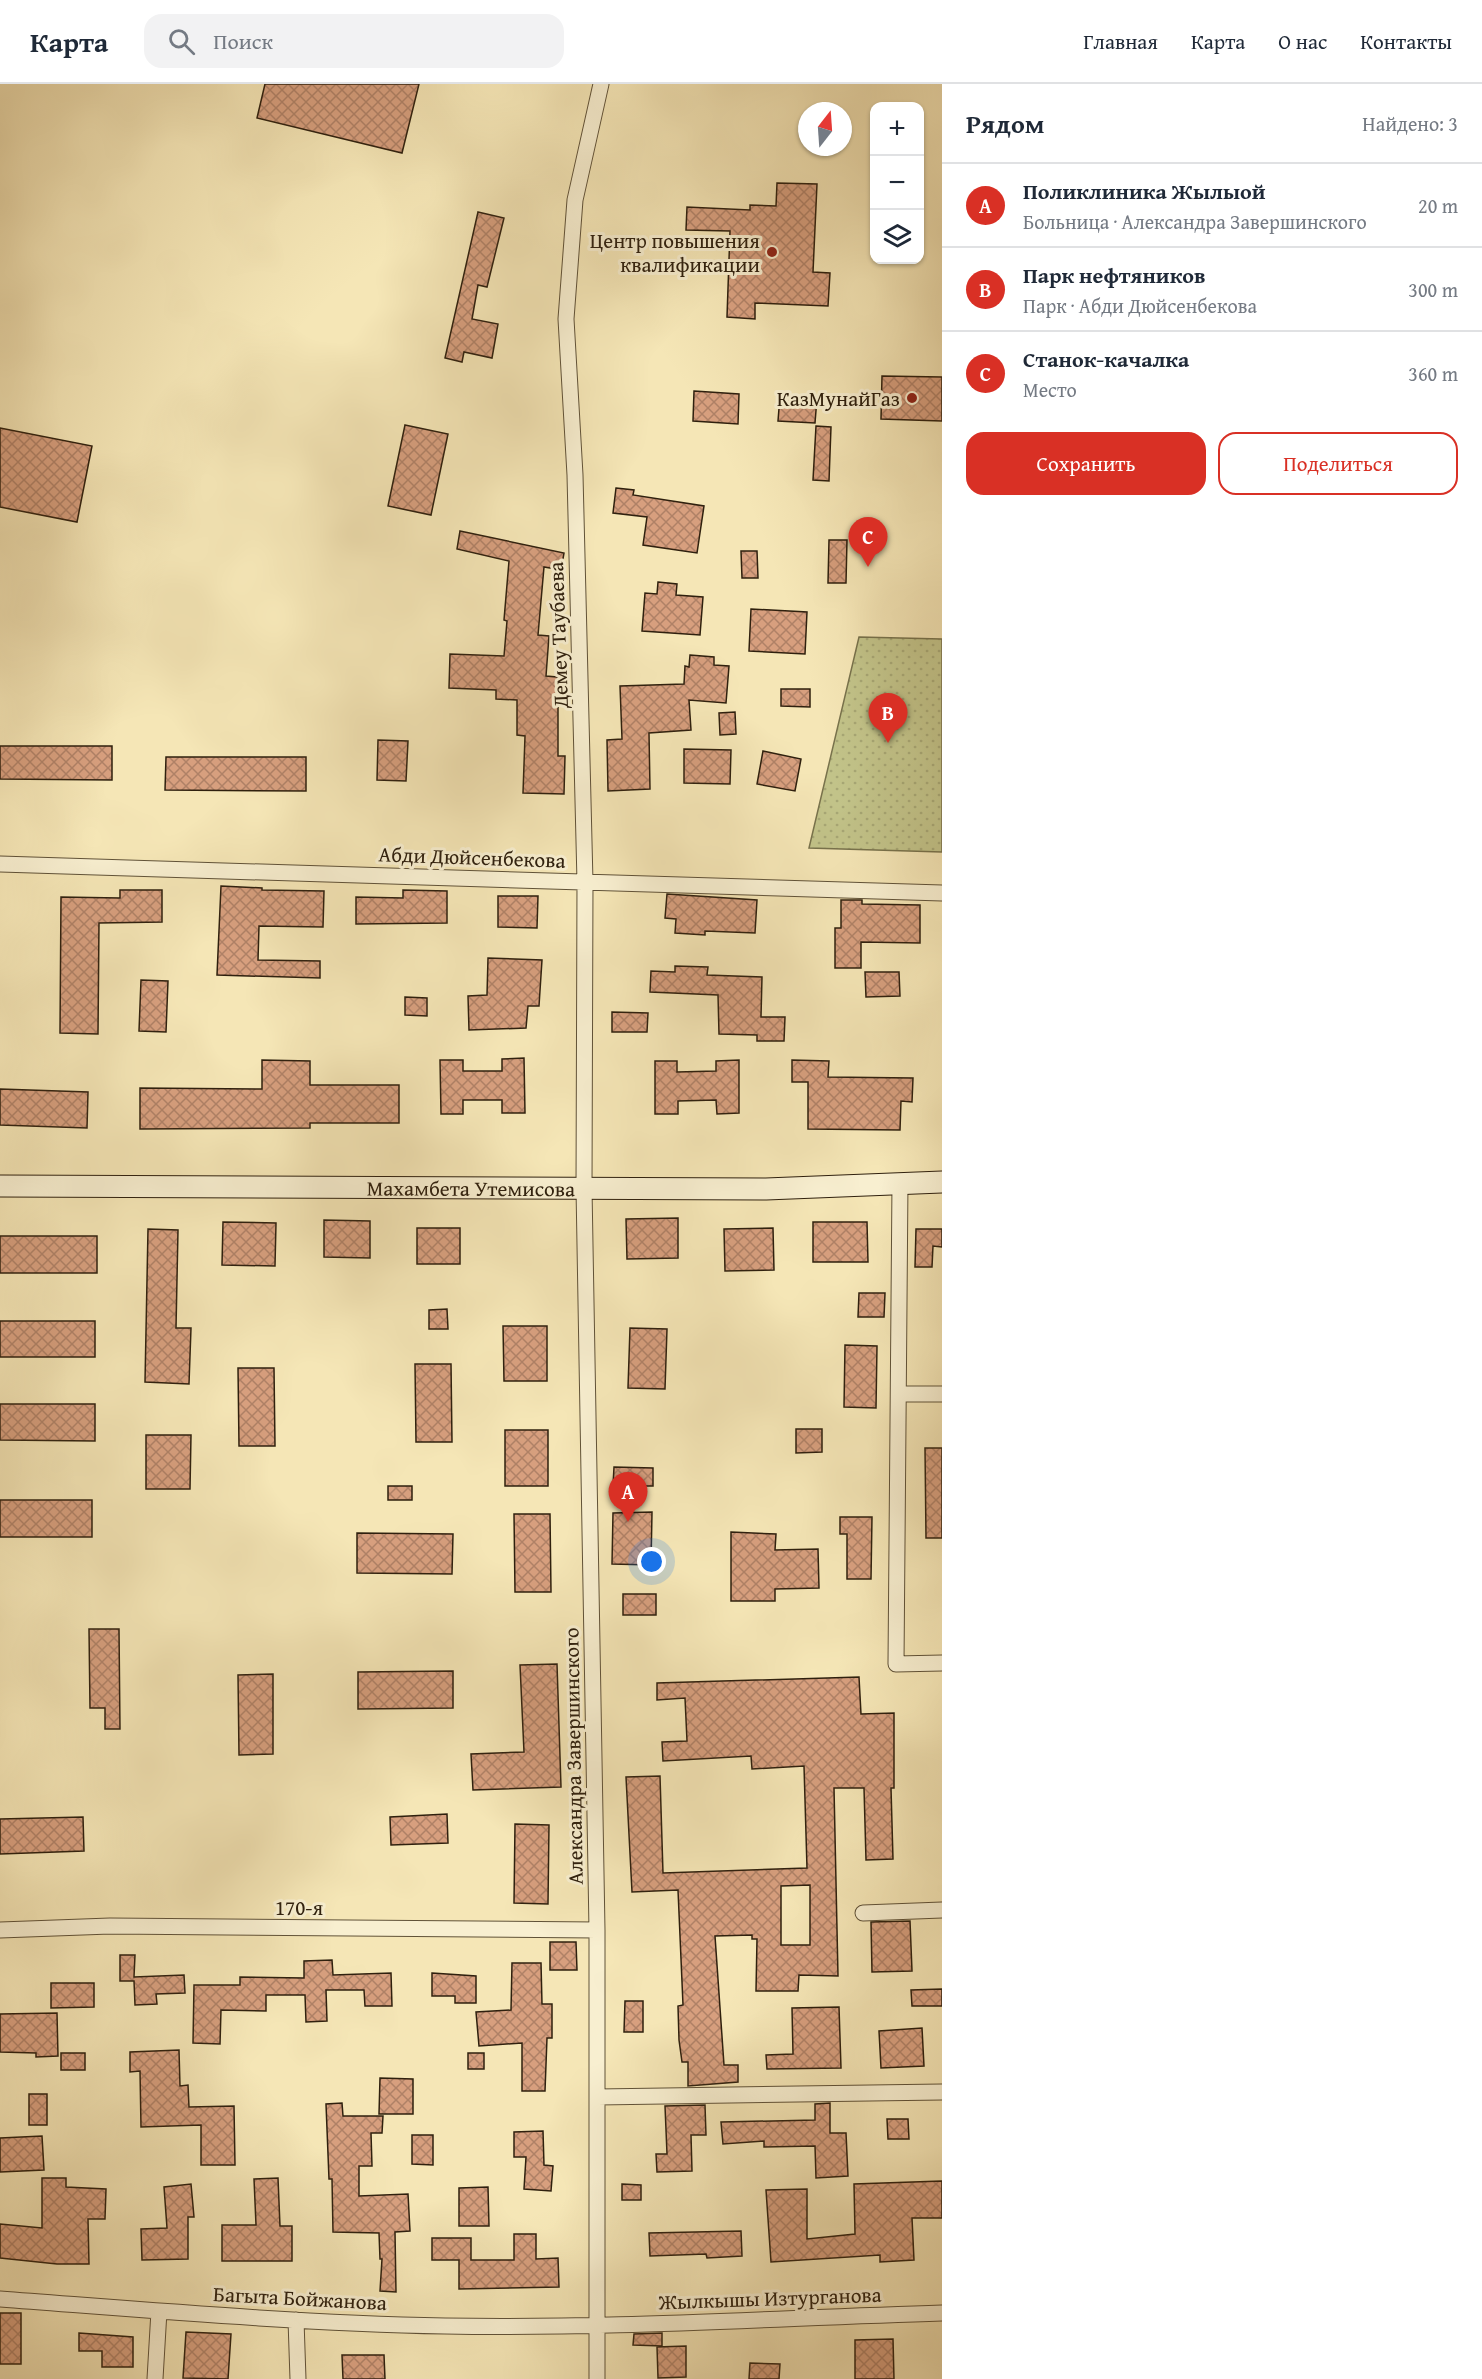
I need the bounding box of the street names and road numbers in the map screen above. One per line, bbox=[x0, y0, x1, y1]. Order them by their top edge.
street label: Демеу Таубаева bbox=[540, 561, 576, 710]
street label: Абди Дюйсенбекова bbox=[378, 838, 566, 876]
street label: Махамбета Утемисова bbox=[367, 1172, 575, 1204]
street label: Александра Завершинского bbox=[555, 1627, 591, 1885]
street label: 170-я bbox=[275, 1892, 323, 1923]
street label: Багыта Бойжанова bbox=[212, 2278, 388, 2318]
street label: Жылкышы Изтурганова bbox=[657, 2279, 882, 2317]

